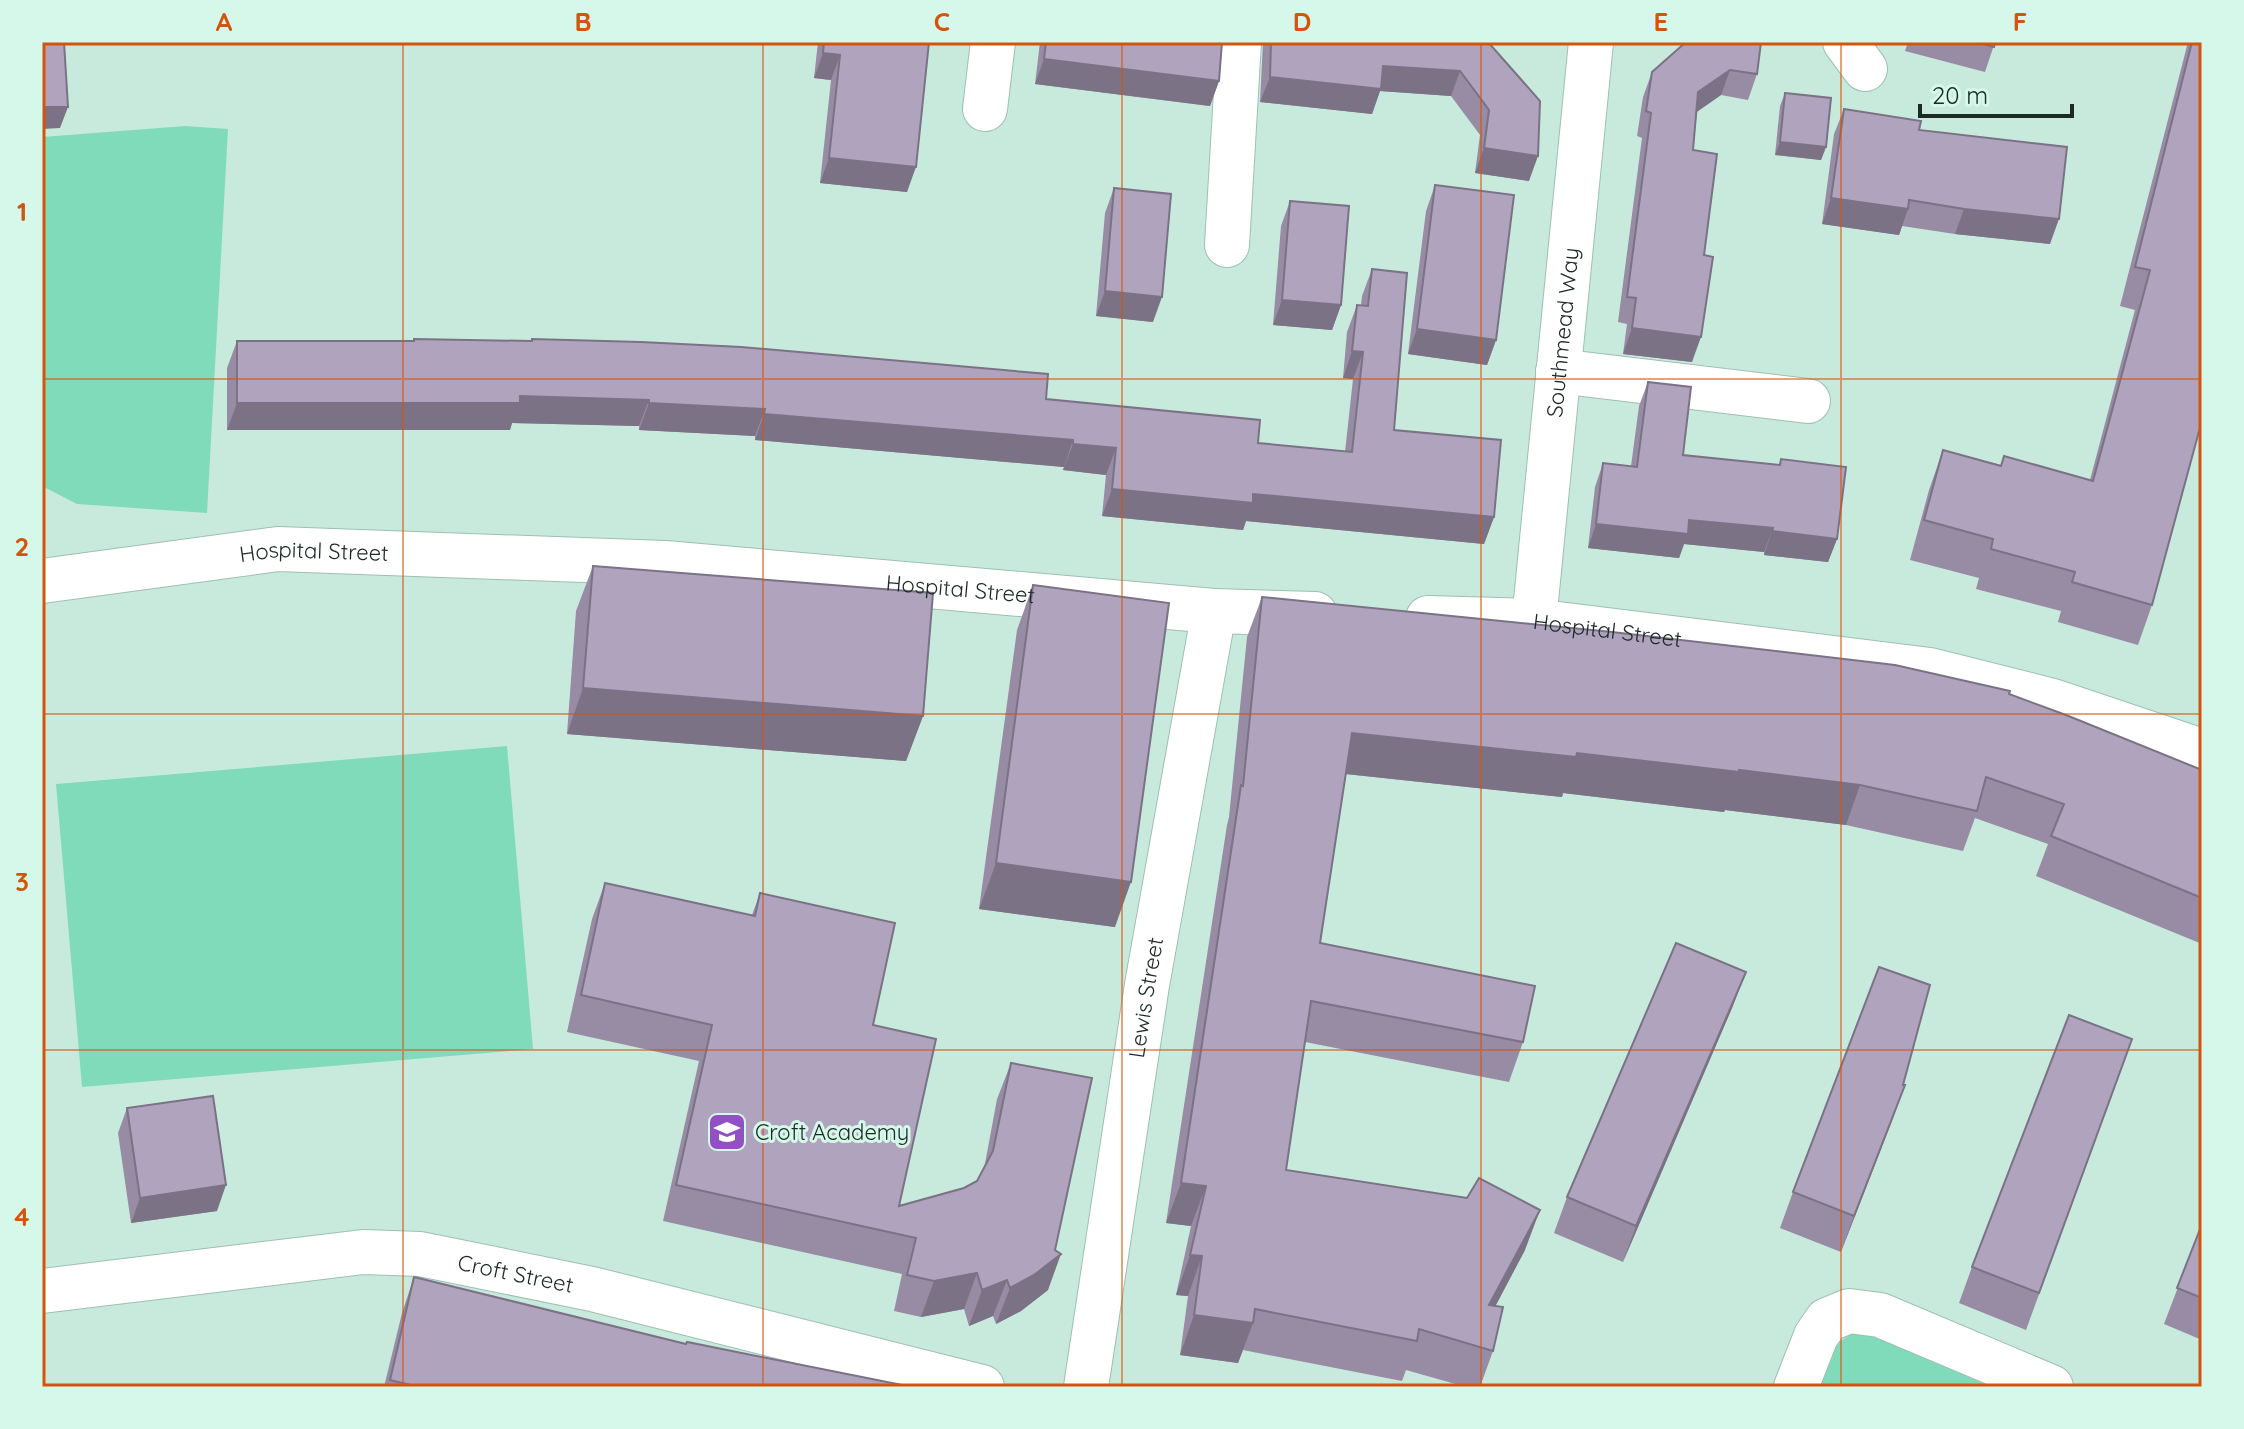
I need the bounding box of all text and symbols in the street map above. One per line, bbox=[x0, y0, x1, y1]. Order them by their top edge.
text: A bbox=[216, 5, 233, 38]
text: B bbox=[574, 5, 592, 38]
text: C bbox=[934, 5, 950, 38]
text: D bbox=[1293, 5, 1311, 38]
text: E bbox=[1654, 5, 1668, 38]
text: F bbox=[2013, 5, 2027, 38]
scale bar bbox=[1920, 68, 2072, 118]
text: 20 m bbox=[1932, 80, 1988, 110]
text: 1 bbox=[17, 195, 27, 228]
street label: Southmead Way bbox=[1540, 246, 1585, 419]
text: 2 bbox=[15, 530, 29, 563]
street label: Hospital Street bbox=[238, 535, 389, 568]
street label: Hospital Street bbox=[885, 568, 1036, 609]
street label: Hospital Street bbox=[1531, 607, 1683, 653]
text: 3 bbox=[15, 865, 29, 898]
street label: Lewis Street bbox=[1122, 935, 1169, 1060]
school or university icon: Croft Academy bbox=[706, 1111, 748, 1153]
place label: Croft Academy bbox=[755, 1118, 909, 1146]
text: 4 bbox=[14, 1200, 30, 1233]
street label: Croft Street bbox=[455, 1248, 576, 1299]

